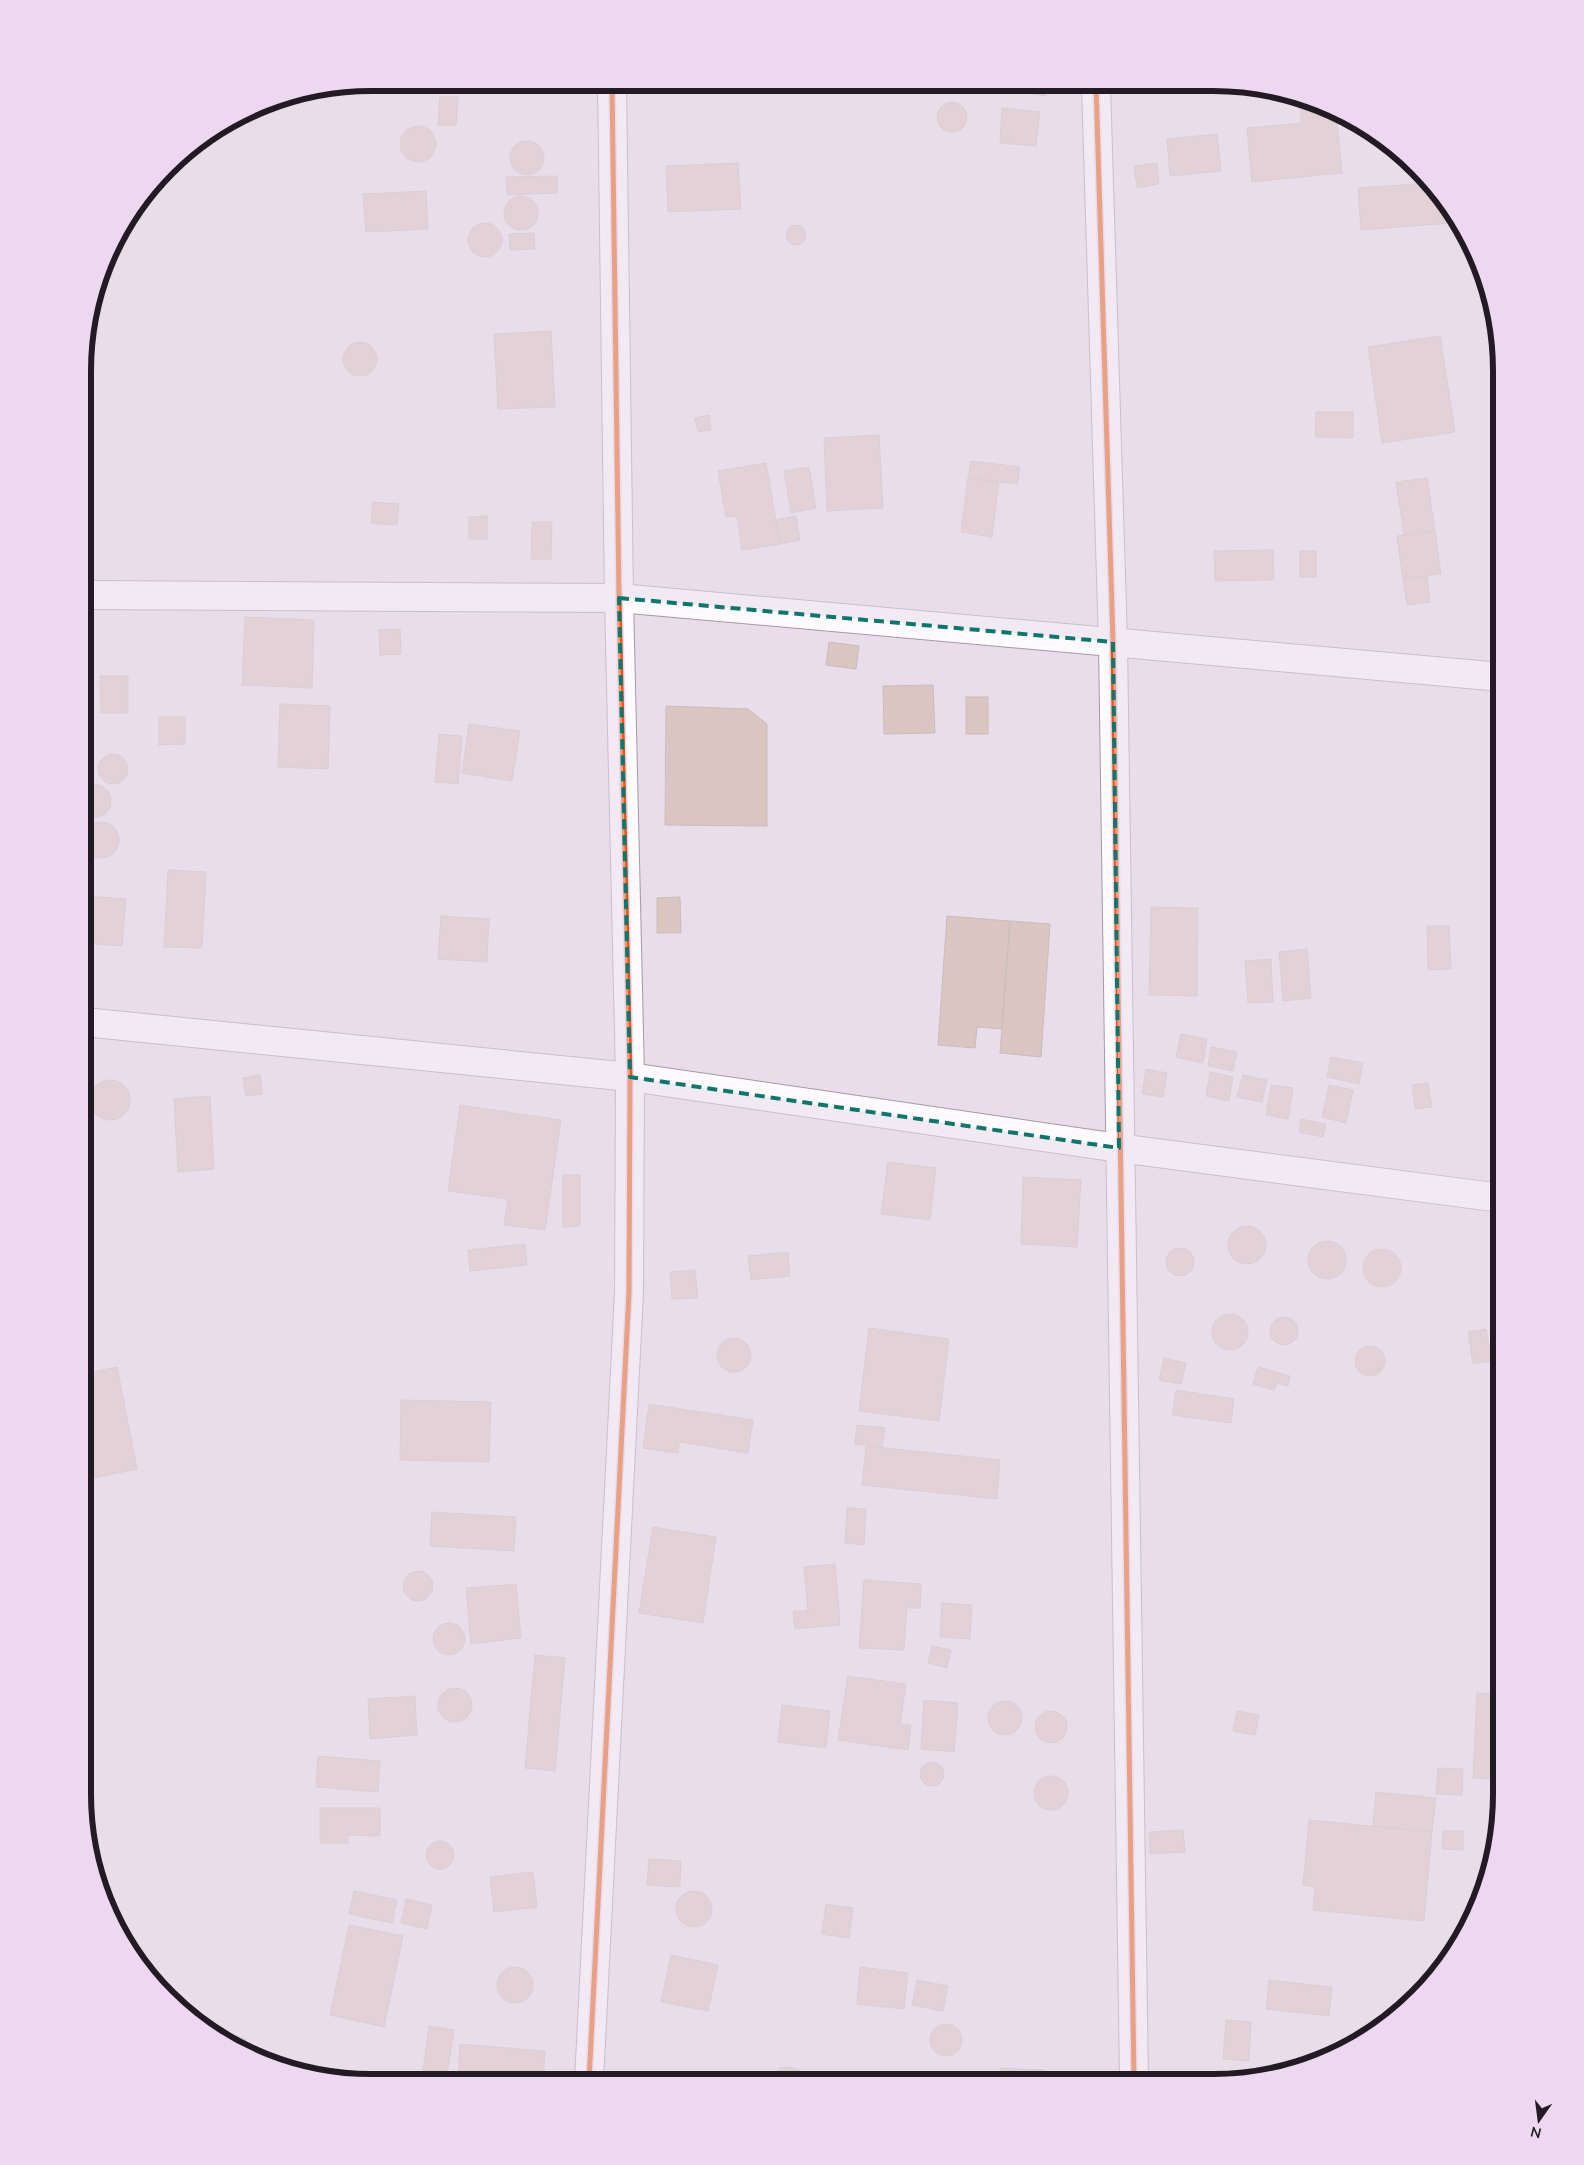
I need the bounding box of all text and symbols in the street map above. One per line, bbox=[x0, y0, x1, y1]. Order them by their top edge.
north arrow bbox=[1514, 2095, 1564, 2145]
text: N bbox=[1529, 2123, 1543, 2143]

